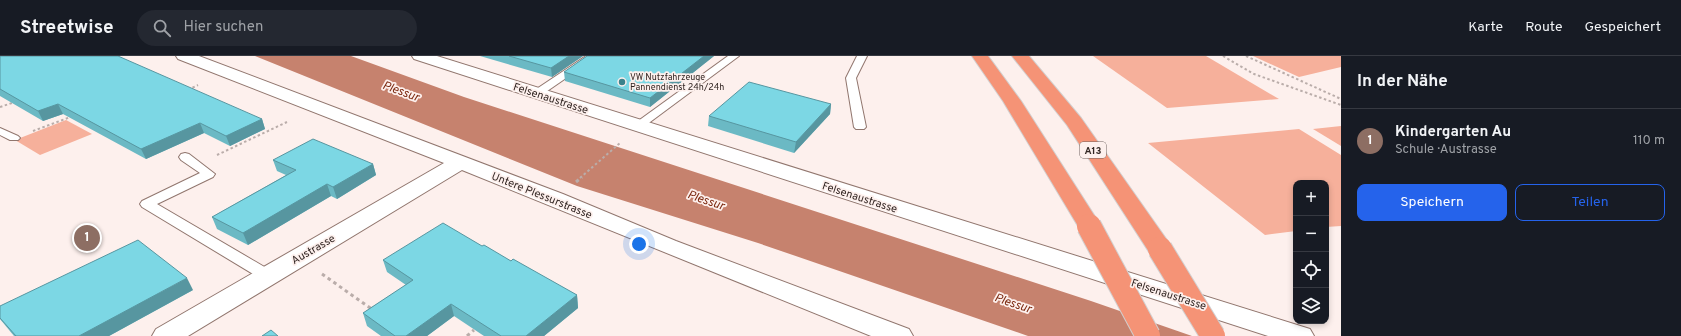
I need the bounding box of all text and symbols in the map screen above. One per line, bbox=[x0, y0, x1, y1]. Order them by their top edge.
search box bbox=[137, 10, 417, 46]
text: Streetwise bbox=[20, 16, 113, 40]
icon: search bbox=[151, 17, 173, 39]
text: Hier suchen bbox=[183, 18, 263, 37]
text: Karte bbox=[1468, 19, 1503, 36]
text: Route bbox=[1525, 19, 1562, 36]
text: Gespeichert bbox=[1584, 19, 1661, 36]
text: In der Nähe bbox=[1357, 71, 1448, 93]
place label: VW Nutzfahrzeuge Pannendienst 24h/24h bbox=[630, 72, 724, 93]
marker: VW Nutzfahrzeuge Pannendienst 24h/24h bbox=[617, 77, 627, 87]
water label: Plessur bbox=[380, 78, 423, 106]
street label: Felsenaustrasse bbox=[511, 80, 590, 118]
text: Kindergarten Au bbox=[1395, 123, 1511, 142]
text: 1 bbox=[1367, 133, 1373, 149]
text: 110 m bbox=[1633, 133, 1665, 149]
road number: A13 bbox=[1080, 142, 1106, 158]
text: Schule · Austrasse bbox=[1395, 142, 1497, 158]
street label: Untere Plessurstrasse bbox=[489, 169, 594, 223]
street label: Felsenaustrasse bbox=[820, 179, 899, 217]
map controls bbox=[1293, 180, 1329, 324]
button: + bbox=[1293, 180, 1329, 216]
button: Speichern bbox=[1357, 184, 1507, 221]
button: Teilen bbox=[1515, 184, 1665, 221]
water label: Plessur bbox=[685, 187, 728, 215]
button: − bbox=[1293, 216, 1329, 252]
pin: 1 bbox=[74, 223, 100, 253]
street label: Austrasse bbox=[289, 232, 338, 268]
your location bbox=[629, 234, 649, 254]
button: locate bbox=[1293, 252, 1329, 288]
street label: Felsenaustrasse bbox=[1129, 276, 1208, 314]
button: layers bbox=[1293, 288, 1329, 324]
water label: Plessur bbox=[992, 290, 1035, 318]

